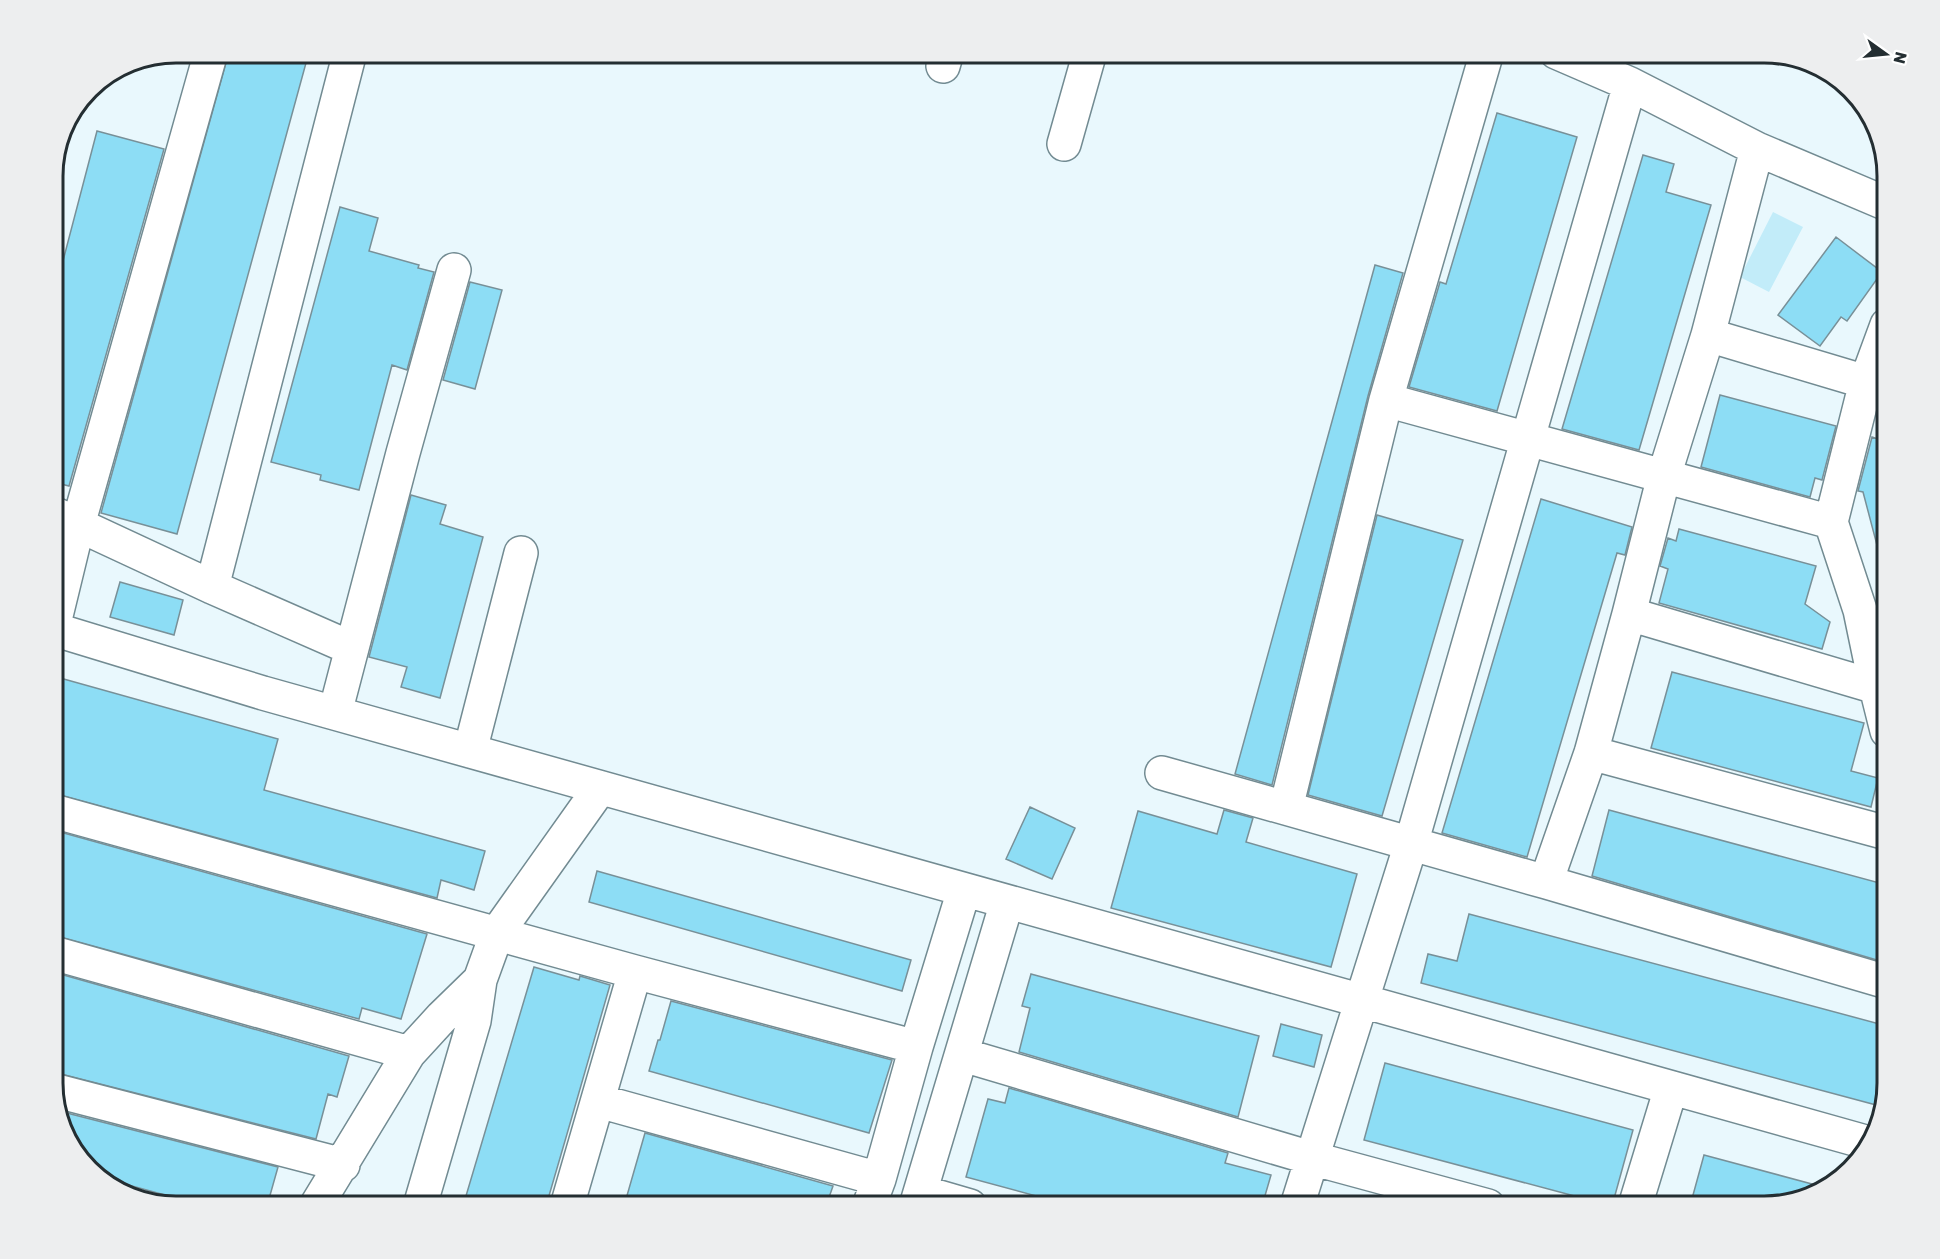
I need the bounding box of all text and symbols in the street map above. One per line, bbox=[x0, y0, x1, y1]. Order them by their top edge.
north arrow bbox=[1856, 24, 1916, 84]
text: N bbox=[1889, 50, 1911, 66]

